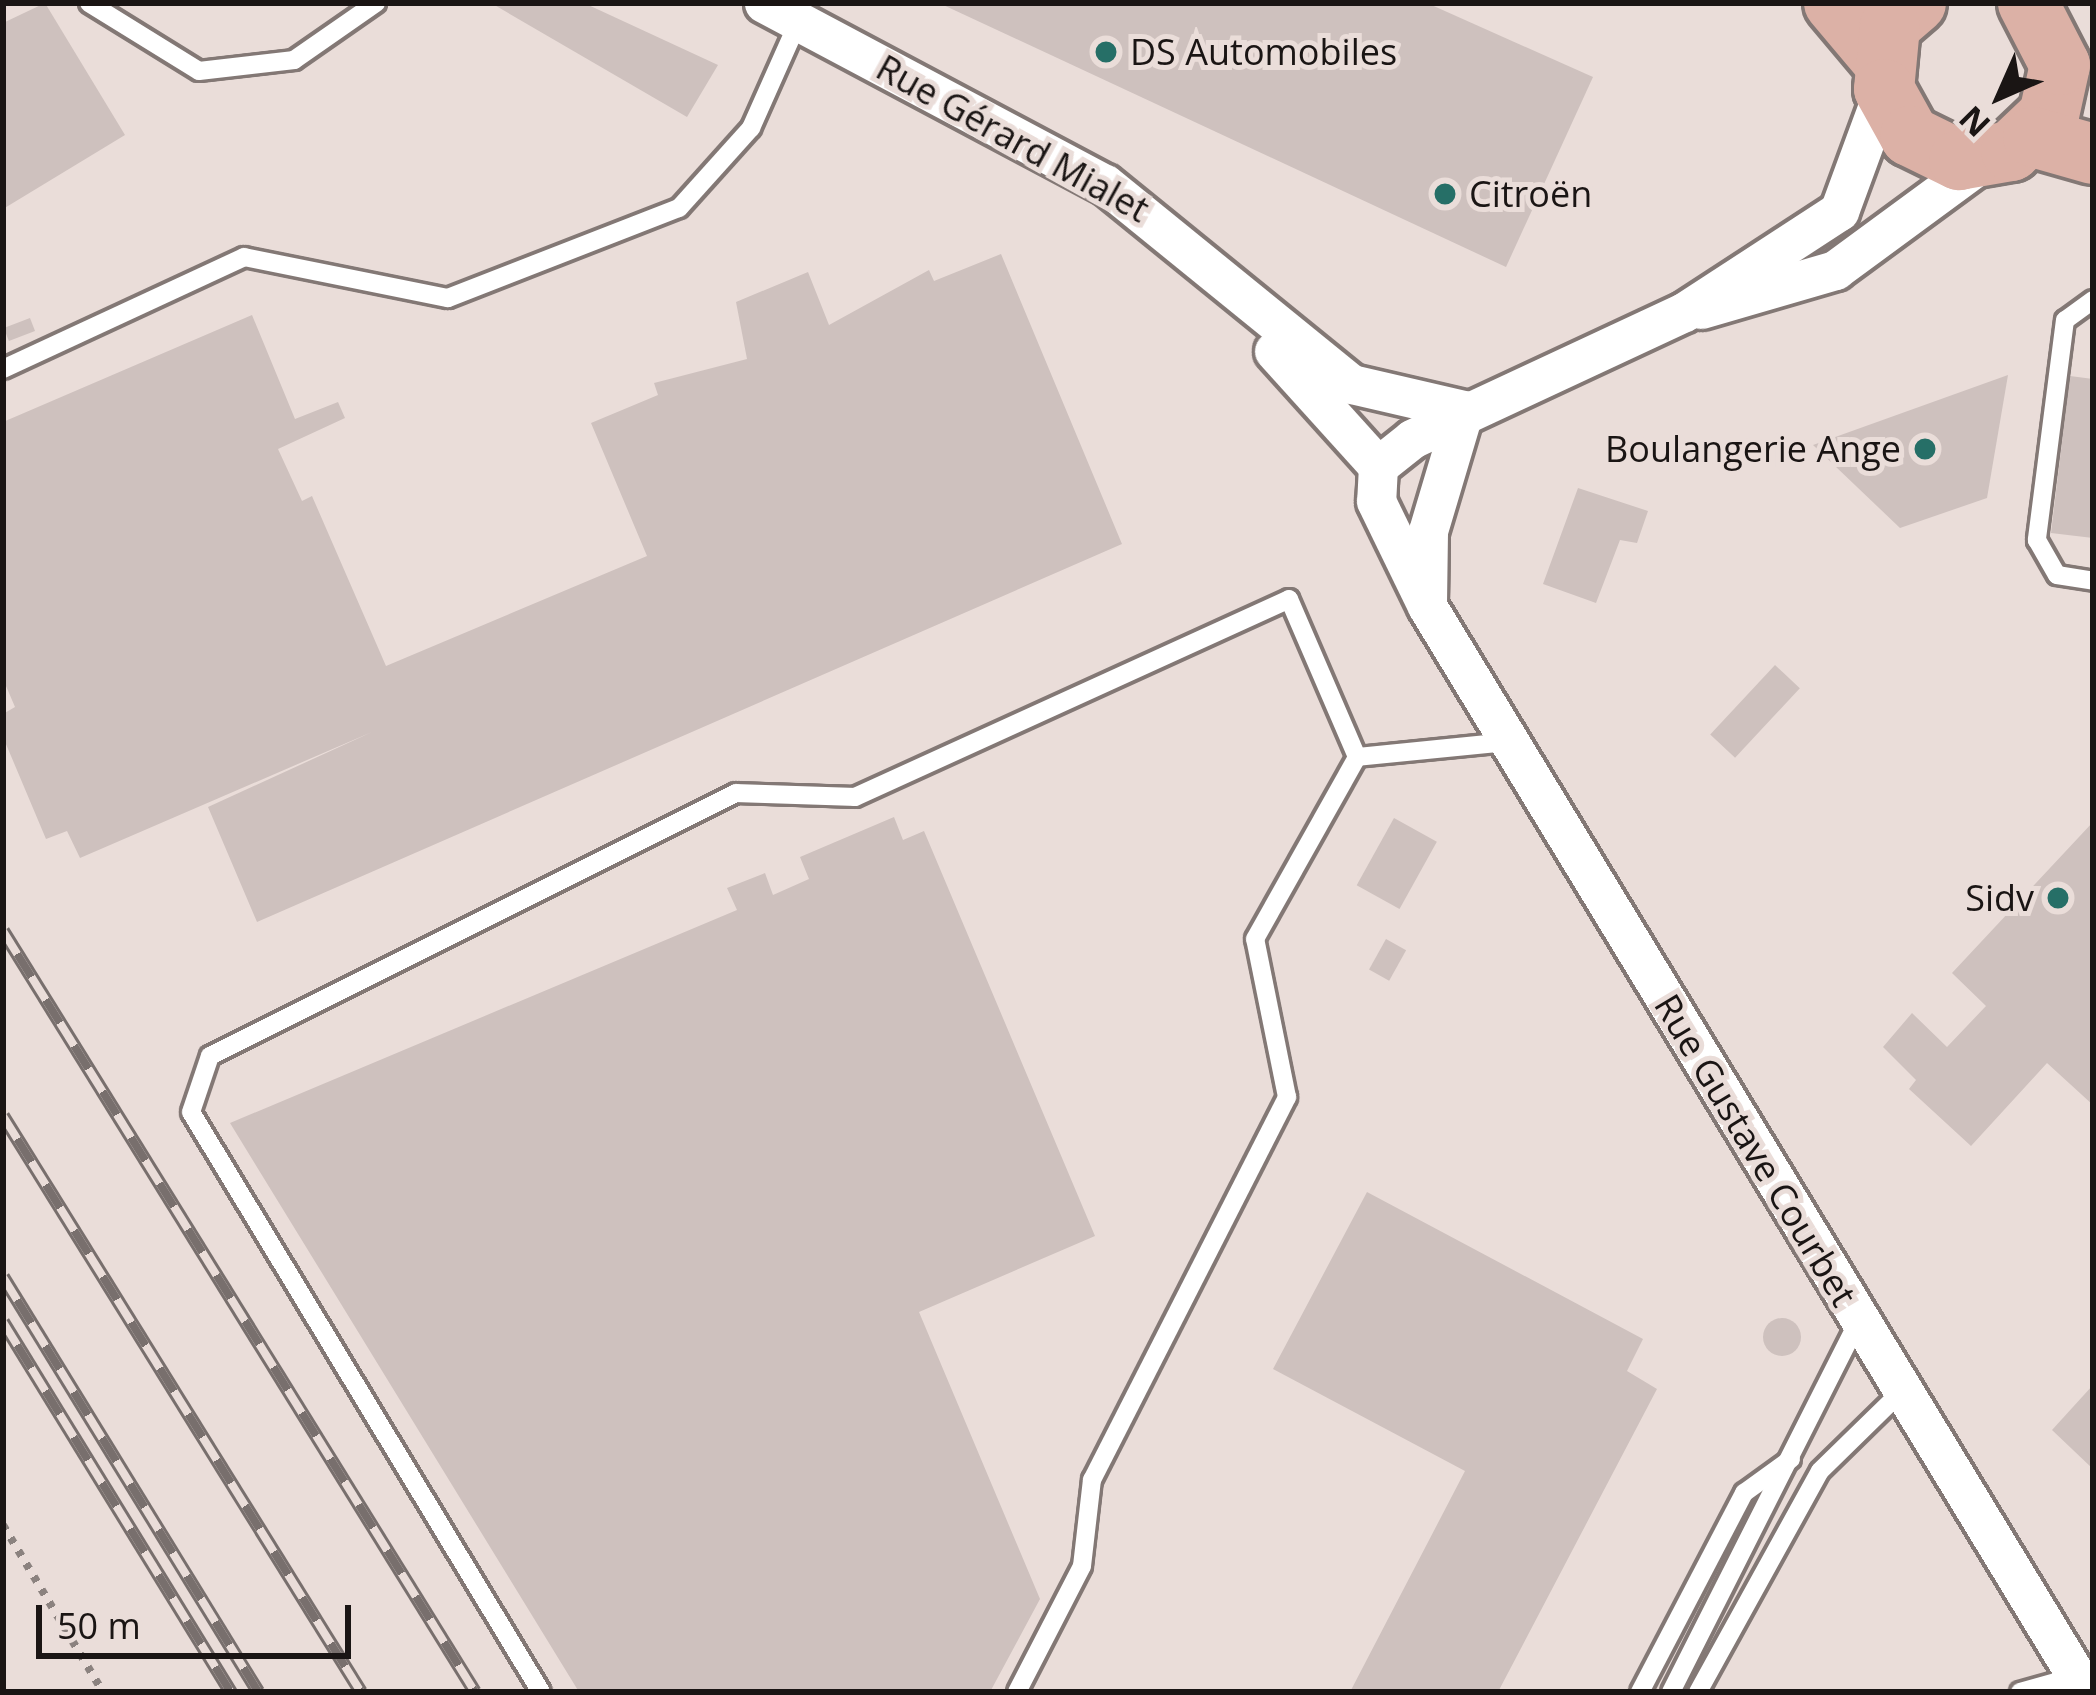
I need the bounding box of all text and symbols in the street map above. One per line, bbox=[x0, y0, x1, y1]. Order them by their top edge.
place label: DS Automobiles bbox=[1130, 30, 1397, 74]
north arrow bbox=[1940, 36, 2060, 156]
marker: DS Automobiles bbox=[1093, 39, 1119, 65]
street label: Rue Gérard Mialet bbox=[869, 45, 1157, 231]
text: N bbox=[1949, 96, 2000, 147]
place label: Citroën bbox=[1469, 172, 1592, 216]
marker: Citroën bbox=[1432, 181, 1458, 207]
place label: Boulangerie Ange bbox=[1605, 427, 1901, 471]
marker: Boulangerie Ange bbox=[1912, 436, 1938, 462]
place label: Sidv bbox=[1965, 876, 2034, 920]
marker: Sidv bbox=[2045, 885, 2071, 911]
street label: Rue Gustave Courbet bbox=[1646, 986, 1866, 1314]
scale bar bbox=[42, 1581, 357, 1655]
text: 50 m bbox=[57, 1601, 141, 1650]

